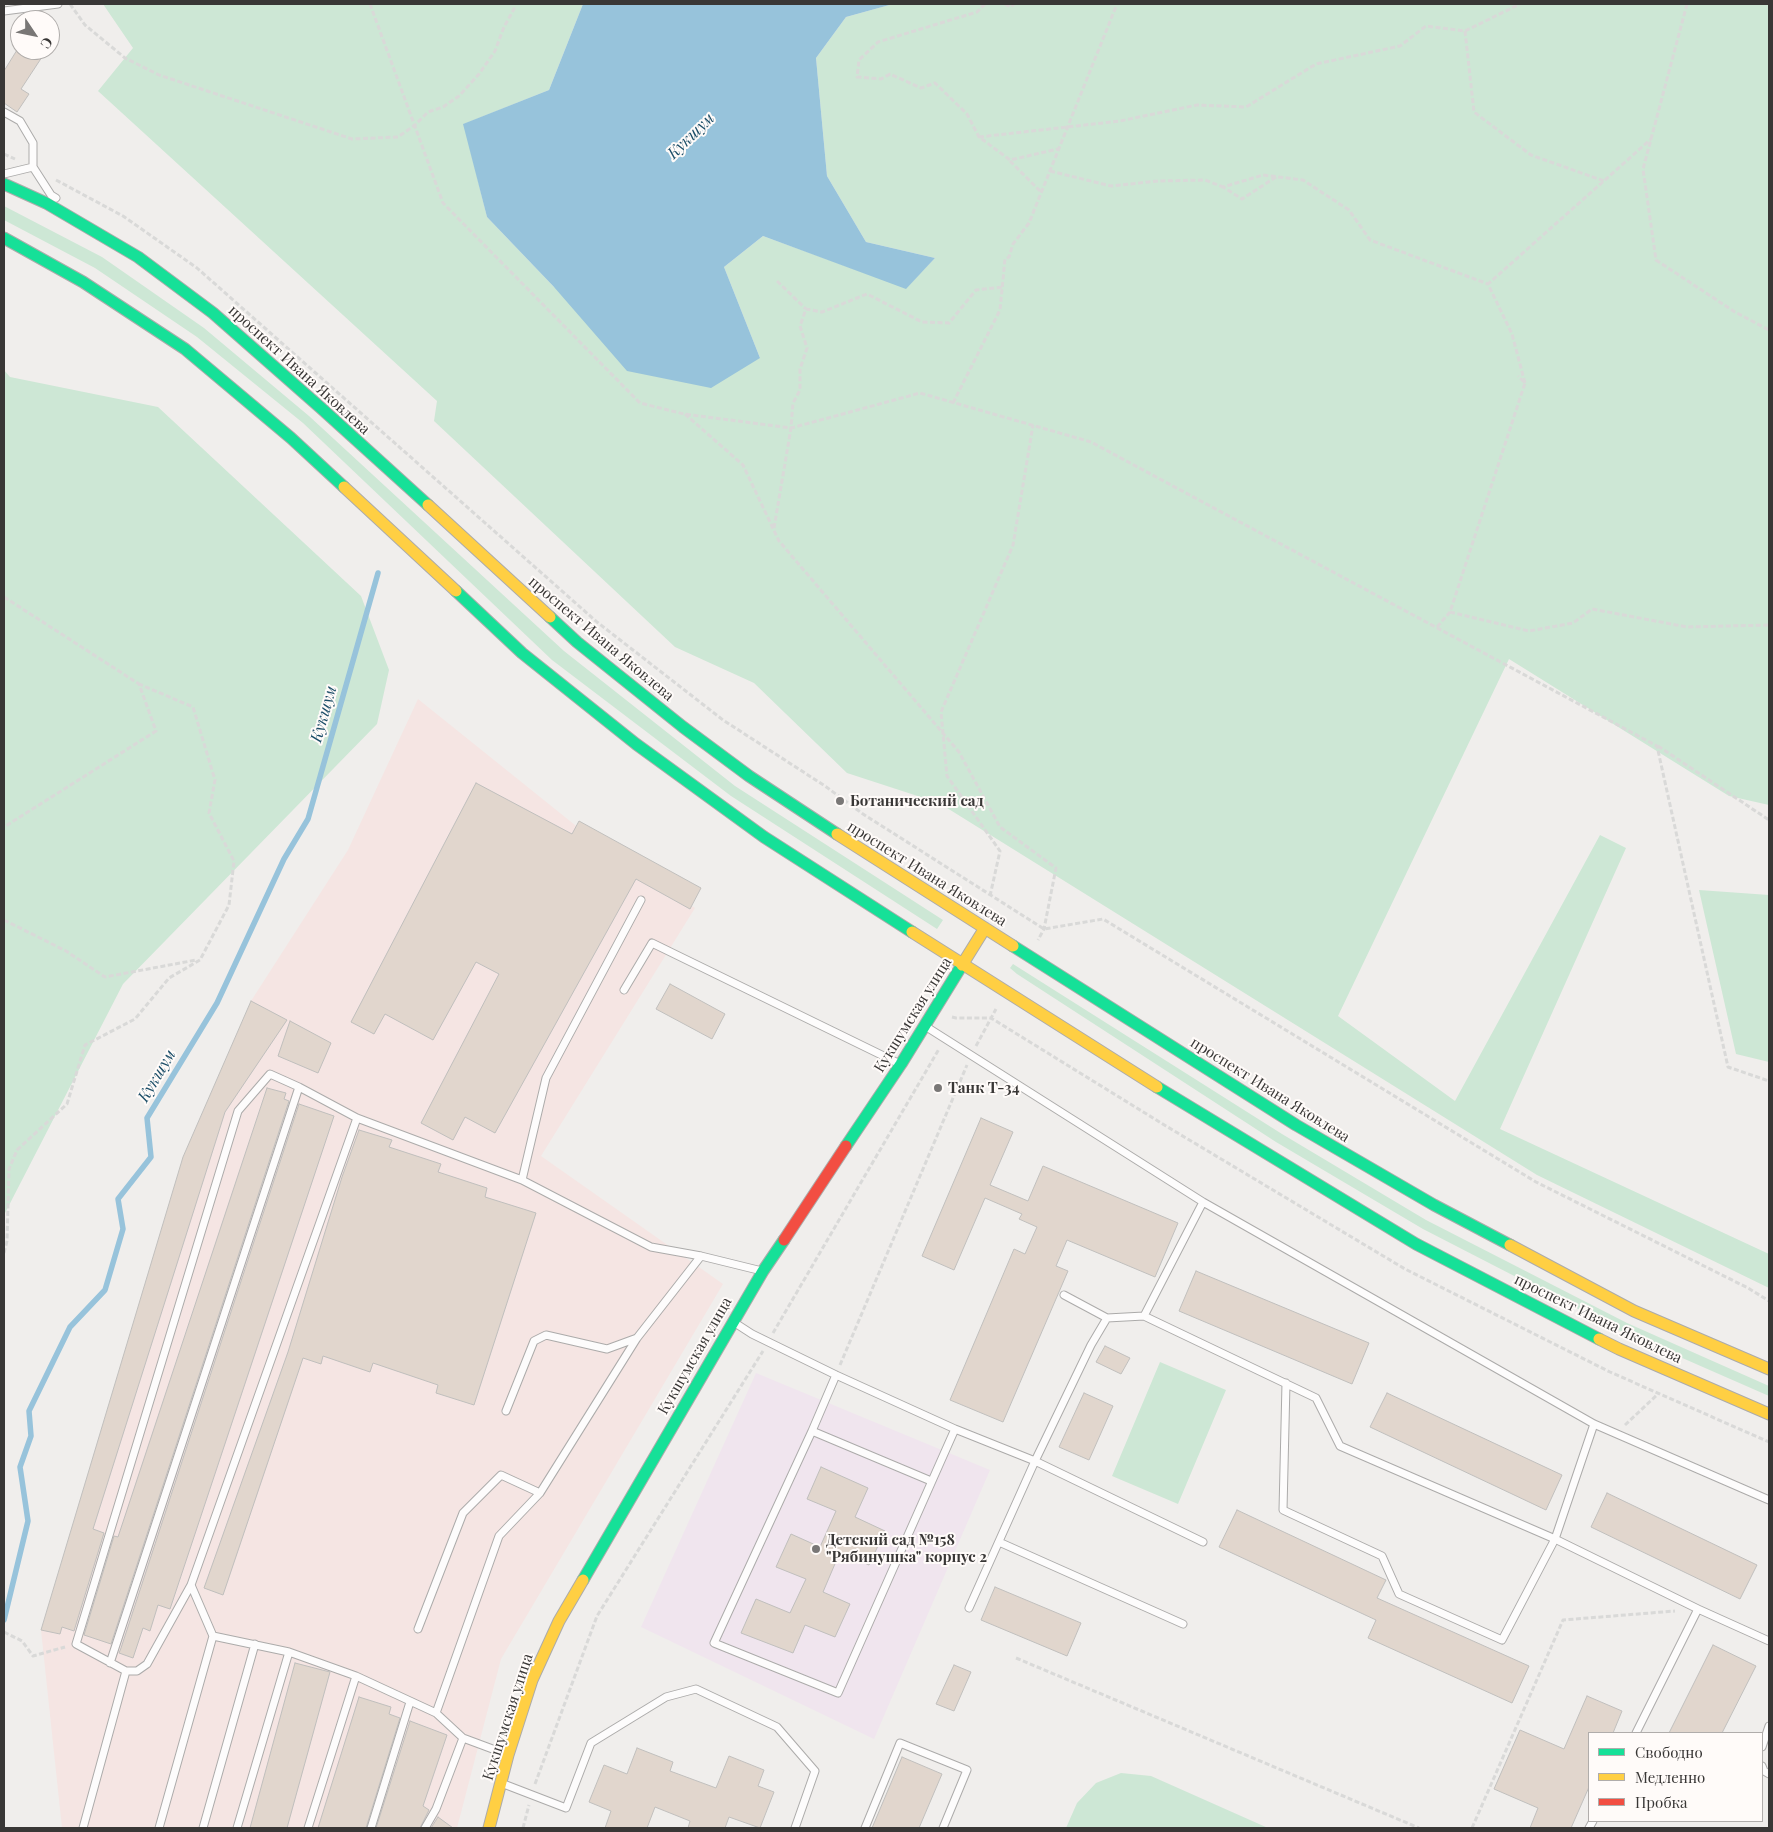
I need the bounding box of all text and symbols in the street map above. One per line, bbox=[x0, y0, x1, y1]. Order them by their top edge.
north arrow bbox=[10, 10, 60, 60]
text: С bbox=[36, 34, 58, 53]
water label: Кукшум bbox=[664, 109, 718, 163]
street label: проспект Ивана Яковлева bbox=[224, 302, 374, 438]
street label: проспект Ивана Яковлева bbox=[525, 573, 677, 705]
water label: Кукшум bbox=[307, 684, 341, 744]
place label: Ботанический сад bbox=[850, 792, 984, 810]
marker: Ботанический сад bbox=[834, 795, 846, 807]
street label: проспект Ивана Яковлева bbox=[844, 818, 1010, 930]
street label: Кукшумская улица bbox=[870, 954, 956, 1076]
street label: проспект Ивана Яковлева bbox=[1187, 1034, 1353, 1146]
water label: Кукшум bbox=[134, 1046, 180, 1106]
place label: Танк Т-34 bbox=[948, 1079, 1020, 1097]
marker: Танк Т-34 bbox=[932, 1082, 944, 1094]
street label: проспект Ивана Яковлева bbox=[1511, 1271, 1685, 1367]
street label: Кукшумская улица bbox=[654, 1294, 736, 1418]
place label: Детский сад №158 "Рябинушка" корпус 2 bbox=[826, 1531, 987, 1566]
marker: Детский сад №158 "Рябинушка" корпус 2 bbox=[810, 1543, 822, 1555]
street label: Кукшумская улица bbox=[479, 1651, 537, 1783]
legend bbox=[1588, 1732, 1763, 1822]
text: Свободно bbox=[1635, 1742, 1703, 1762]
text: Медленно bbox=[1635, 1767, 1705, 1787]
text: Пробка bbox=[1635, 1792, 1688, 1812]

